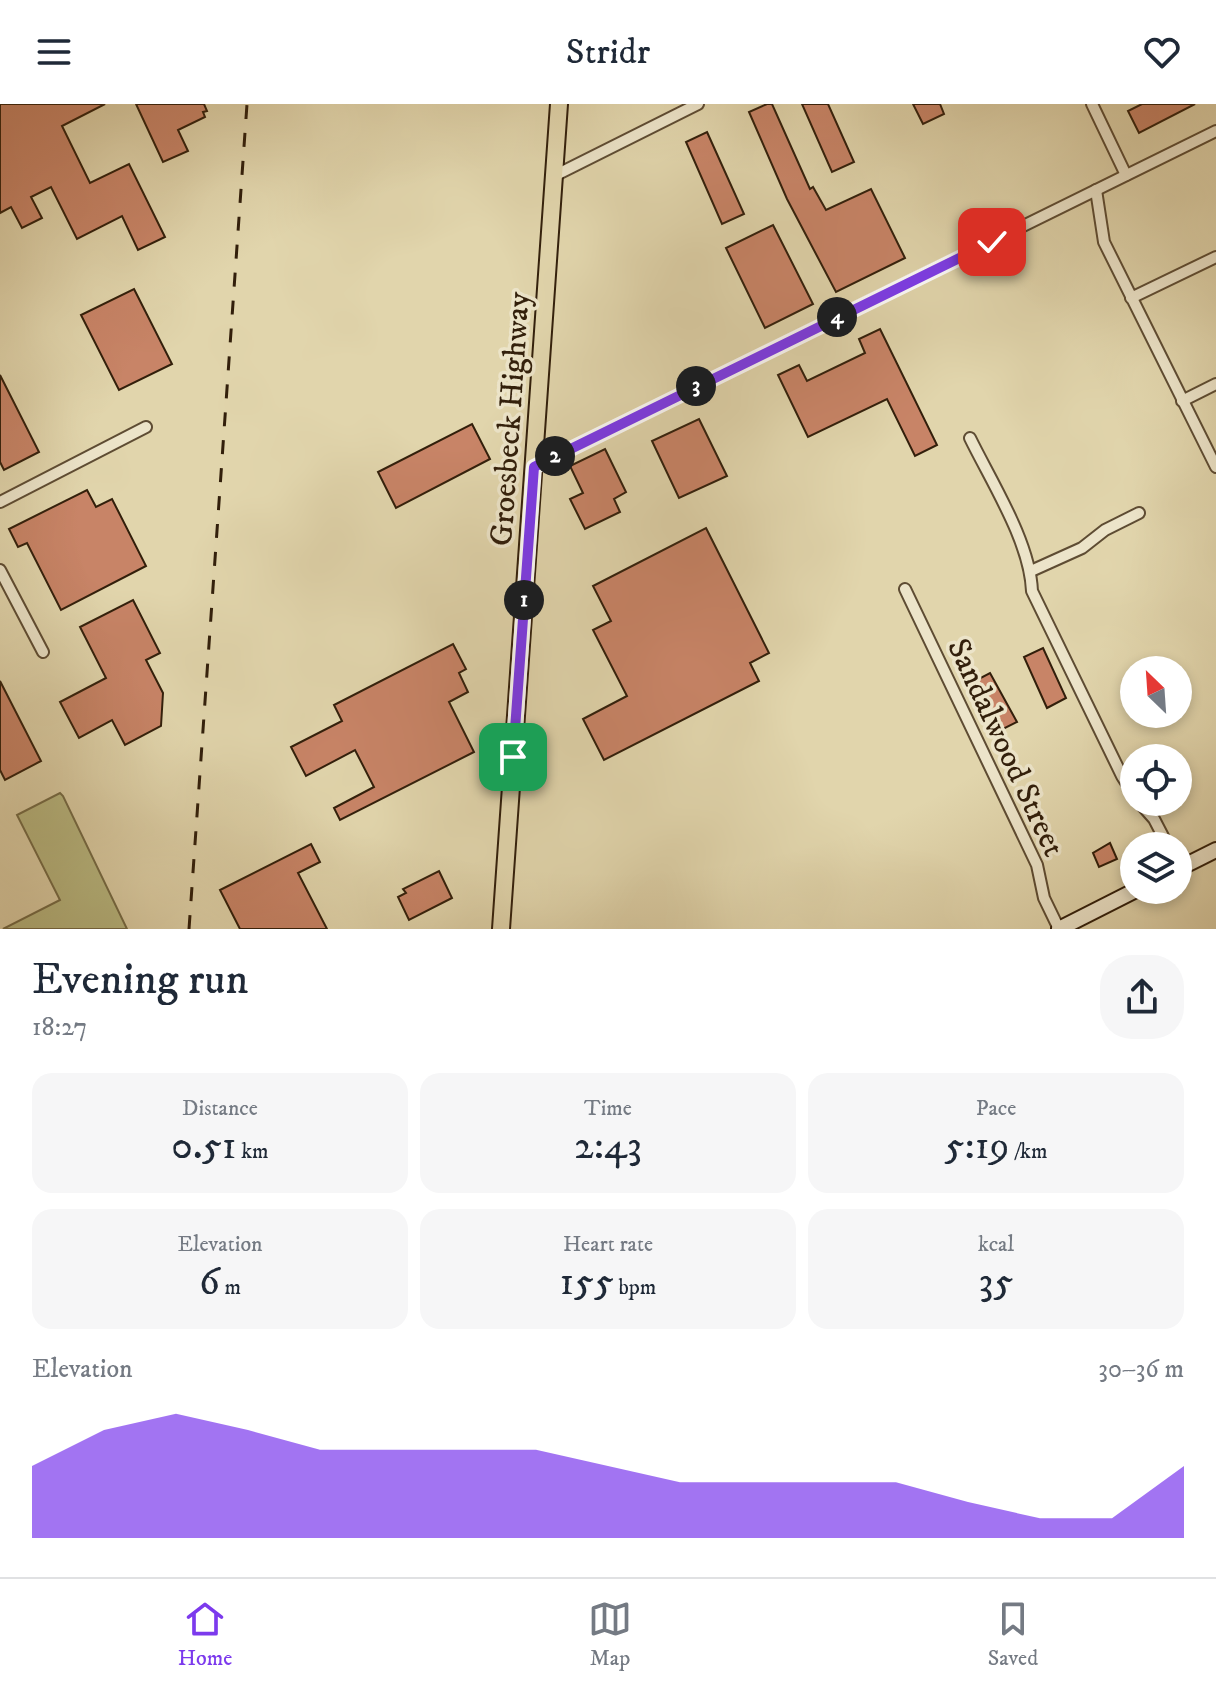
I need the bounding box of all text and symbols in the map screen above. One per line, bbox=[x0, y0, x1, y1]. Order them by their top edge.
icon: menu bbox=[32, 30, 76, 74]
text: Stridr bbox=[566, 30, 650, 75]
icon: heart bbox=[1140, 30, 1184, 74]
pin bbox=[958, 208, 1026, 276]
icon: check bbox=[970, 220, 1014, 264]
street label: Groesbeck Highway bbox=[482, 290, 540, 548]
pin: 4 bbox=[817, 297, 857, 337]
text: 4 bbox=[831, 303, 843, 330]
pin: 3 bbox=[676, 366, 716, 406]
text: 3 bbox=[692, 372, 700, 399]
pin: 2 bbox=[535, 436, 575, 476]
text: 2 bbox=[550, 442, 560, 469]
pin: 1 bbox=[504, 580, 544, 620]
text: 1 bbox=[520, 586, 528, 613]
street label: Sandalwood Street bbox=[937, 632, 1073, 863]
north arrow bbox=[1120, 656, 1192, 728]
map controls bbox=[1120, 656, 1192, 904]
pin bbox=[479, 723, 547, 791]
icon: arrive bbox=[491, 735, 535, 779]
button: locate bbox=[1120, 744, 1192, 816]
button: layers bbox=[1120, 832, 1192, 904]
text: Evening run bbox=[32, 953, 249, 1008]
button: share bbox=[1100, 955, 1184, 1039]
text: 18:27 bbox=[32, 1011, 87, 1044]
text: Distance bbox=[182, 1095, 258, 1122]
text: Time bbox=[584, 1095, 632, 1122]
text: Pace bbox=[976, 1095, 1016, 1122]
text: 0.51 bbox=[171, 1122, 236, 1172]
text: 2:43 bbox=[574, 1122, 642, 1172]
text: 5:19 bbox=[945, 1122, 1009, 1172]
text: km bbox=[236, 1138, 269, 1165]
text: /km bbox=[1009, 1138, 1047, 1165]
text: Elevation bbox=[177, 1231, 263, 1258]
text: Heart rate bbox=[563, 1231, 653, 1258]
text: kcal bbox=[978, 1231, 1014, 1258]
text: 6 bbox=[199, 1258, 220, 1308]
text: 155 bbox=[560, 1258, 614, 1308]
text: 35 bbox=[979, 1258, 1013, 1308]
text: m bbox=[220, 1274, 241, 1301]
text: bpm bbox=[614, 1274, 656, 1301]
text: Elevation bbox=[32, 1353, 133, 1386]
text: 30–36 m bbox=[1098, 1353, 1184, 1386]
tab: Home bbox=[178, 1597, 232, 1672]
tab: Map bbox=[588, 1597, 632, 1672]
tab: Saved bbox=[988, 1597, 1038, 1672]

